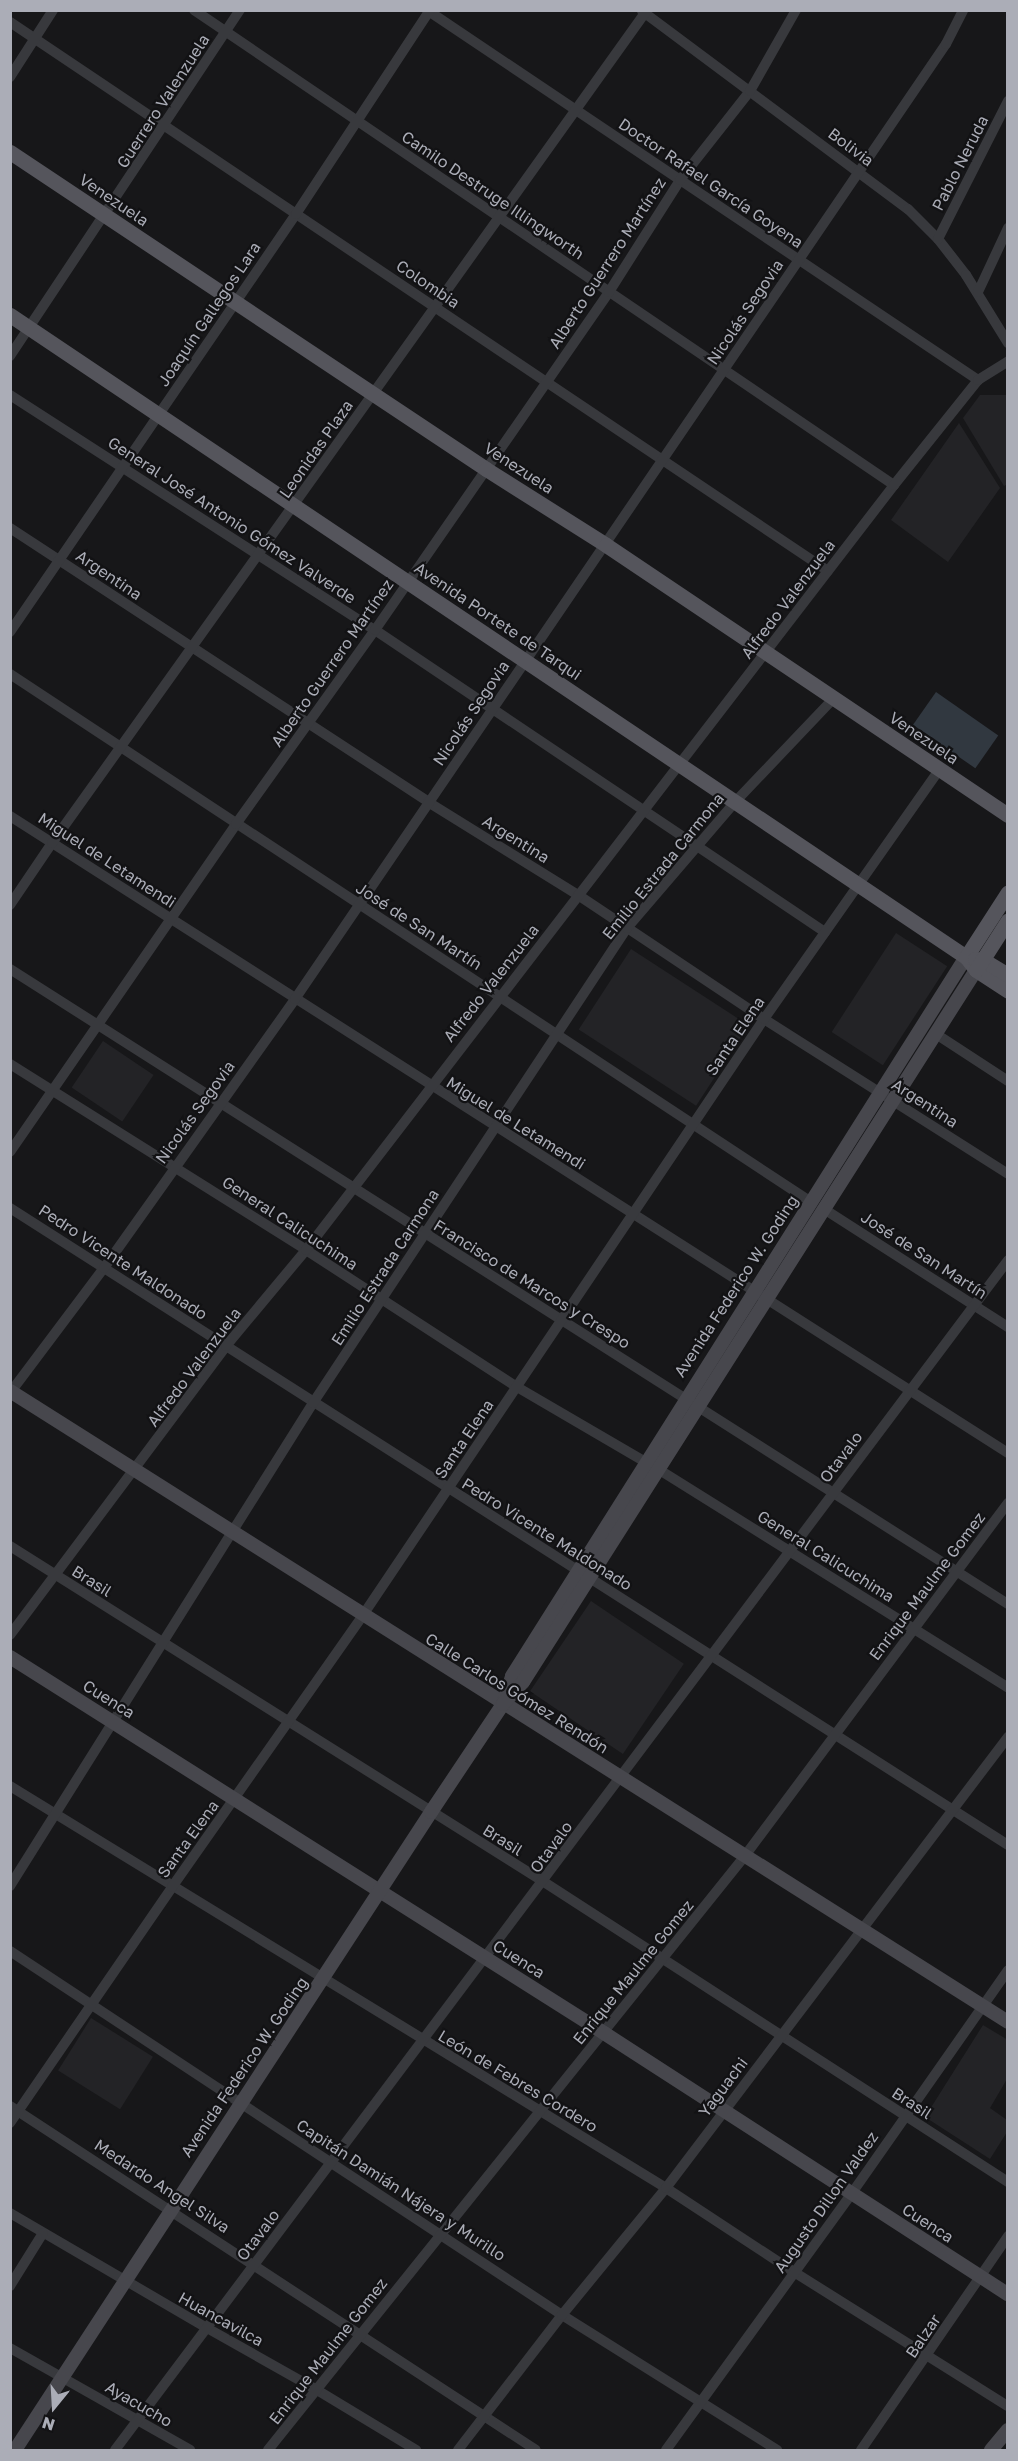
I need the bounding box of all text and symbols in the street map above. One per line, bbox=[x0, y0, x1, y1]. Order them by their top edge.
street label: Guerrero Valenzuela bbox=[113, 30, 213, 172]
street label: Pablo Neruda bbox=[928, 112, 992, 214]
street label: Doctor Rafael García Goyena bbox=[615, 114, 807, 252]
street label: Bolivia bbox=[824, 124, 878, 170]
street label: Camilo Destruge Illingworth bbox=[398, 127, 588, 263]
street label: Venezuela bbox=[76, 170, 152, 230]
street label: Alberto Guerrero Martínez bbox=[544, 174, 670, 352]
street label: Joaquín Gallegos Lara bbox=[153, 238, 265, 390]
street label: Colombia bbox=[393, 256, 463, 312]
street label: Nicolás Segovia bbox=[703, 256, 787, 368]
street label: Leonidas Plaza bbox=[275, 396, 357, 502]
street label: General José Antonio Gómez Valverde bbox=[105, 433, 359, 607]
street label: Venezuela bbox=[480, 438, 558, 498]
street label: Alfredo Valenzuela bbox=[737, 536, 839, 662]
street label: Argentina bbox=[72, 546, 146, 604]
street label: Avenida Portete de Tarqui bbox=[411, 558, 585, 684]
street label: Alberto Guerrero Martínez bbox=[267, 576, 397, 750]
street label: Nicolás Segovia bbox=[429, 657, 513, 769]
street label: Venezuela bbox=[886, 708, 962, 768]
street label: Emilio Estrada Carmona bbox=[598, 789, 728, 943]
street label: Miguel de Letamendi bbox=[35, 808, 179, 912]
street label: Argentina bbox=[479, 811, 553, 867]
street label: José de San Martín bbox=[352, 878, 486, 974]
street label: Alfredo Valenzuela bbox=[439, 920, 543, 1046]
street label: Santa Elena bbox=[702, 993, 768, 1079]
street label: Nicolás Segovia bbox=[151, 1057, 239, 1167]
street label: Miguel de Letamendi bbox=[443, 1072, 589, 1174]
street label: Argentina bbox=[888, 1074, 962, 1132]
street label: General Calicuchima bbox=[219, 1172, 361, 1274]
street label: Emilio Estrada Carmona bbox=[327, 1185, 443, 1349]
street label: Avenida Federico W. Goding bbox=[670, 1191, 802, 1381]
street label: Pedro Vicente Maldonado bbox=[35, 1200, 211, 1324]
street label: José de San Martín bbox=[857, 1207, 991, 1303]
street label: Francisco de Marcos y Crespo bbox=[430, 1215, 634, 1353]
street label: Alfredo Valenzuela bbox=[143, 1304, 245, 1430]
street label: Santa Elena bbox=[431, 1396, 497, 1482]
street label: Otavalo bbox=[816, 1428, 866, 1486]
street label: Pedro Vicente Maldonado bbox=[458, 1474, 636, 1594]
street label: General Calicuchima bbox=[754, 1506, 898, 1606]
street label: Enrique Maulme Gomez bbox=[865, 1508, 989, 1664]
street label: Brasil bbox=[68, 1561, 116, 1601]
street label: Calle Carlos Gómez Rendón bbox=[422, 1629, 612, 1757]
street label: Cuenca bbox=[80, 1676, 138, 1722]
street label: Santa Elena bbox=[153, 1796, 223, 1882]
street label: Otavalo bbox=[526, 1817, 576, 1877]
street label: Brasil bbox=[479, 1820, 527, 1860]
street label: Enrique Maulme Gomez bbox=[569, 1896, 697, 2048]
street label: Cuenca bbox=[490, 1936, 548, 1982]
street label: Avenida Federico W. Goding bbox=[176, 1973, 312, 2161]
street label: León de Febres Cordero bbox=[435, 2026, 601, 2136]
street label: Yaguachi bbox=[694, 2054, 752, 2120]
street label: Brasil bbox=[888, 2083, 936, 2123]
street label: Capitán Damián Nájera y Murillo bbox=[293, 2115, 509, 2265]
street label: Augusto Dillon Valdez bbox=[770, 2128, 882, 2276]
street label: Medardo Angel Silva bbox=[91, 2135, 233, 2237]
street label: Cuenca bbox=[899, 2199, 957, 2247]
street label: Otavalo bbox=[233, 2206, 283, 2264]
street label: Enrique Maulme Gomez bbox=[265, 2274, 391, 2428]
street label: Huancavilca bbox=[175, 2288, 267, 2350]
street label: Balzar bbox=[901, 2311, 945, 2361]
north arrow bbox=[24, 2377, 84, 2437]
street label: Ayacucho bbox=[102, 2377, 176, 2431]
text: N bbox=[40, 2413, 57, 2436]

